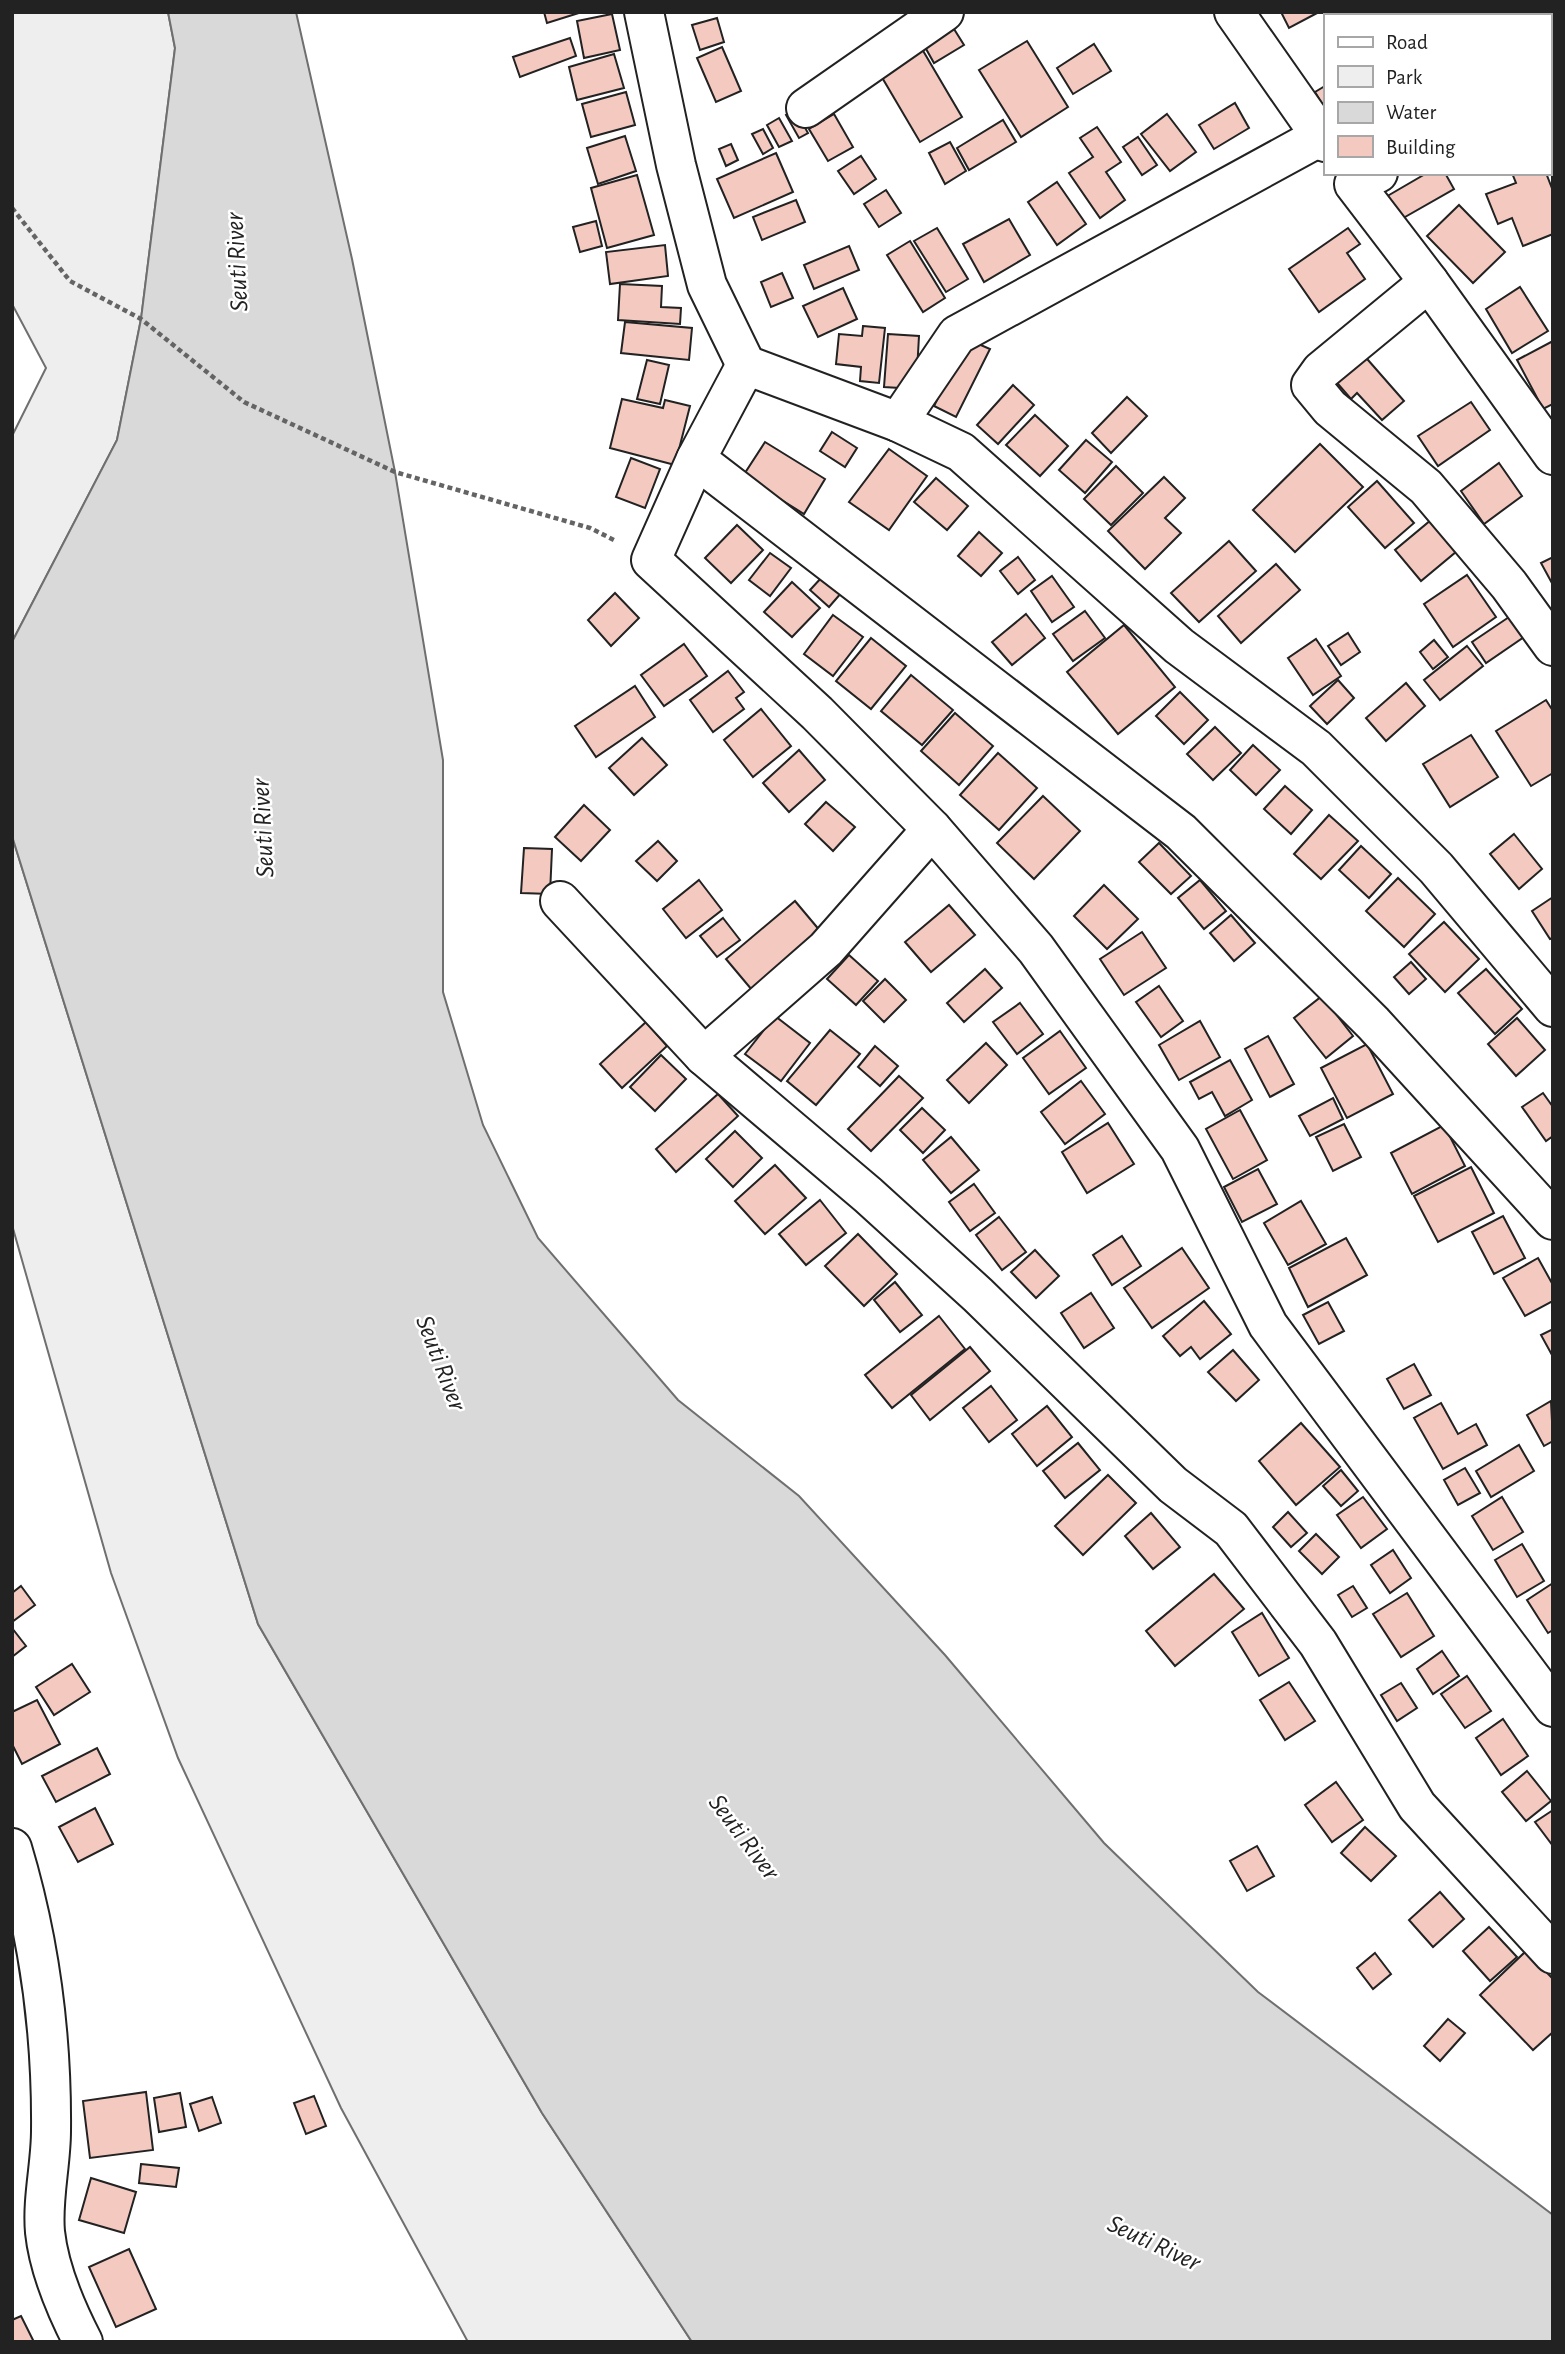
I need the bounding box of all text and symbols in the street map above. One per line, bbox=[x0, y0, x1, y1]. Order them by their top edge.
legend bbox=[1324, 14, 1551, 175]
text: Road bbox=[1386, 32, 1428, 53]
text: Park bbox=[1386, 67, 1423, 88]
text: Water bbox=[1386, 102, 1436, 123]
text: Building bbox=[1386, 137, 1456, 158]
water label: Seuti River bbox=[221, 210, 253, 312]
water label: Seuti River bbox=[247, 776, 279, 878]
water label: Seuti River bbox=[411, 1312, 471, 1415]
water label: Seuti River bbox=[704, 1790, 785, 1886]
water label: Seuti River bbox=[1104, 2210, 1206, 2276]

